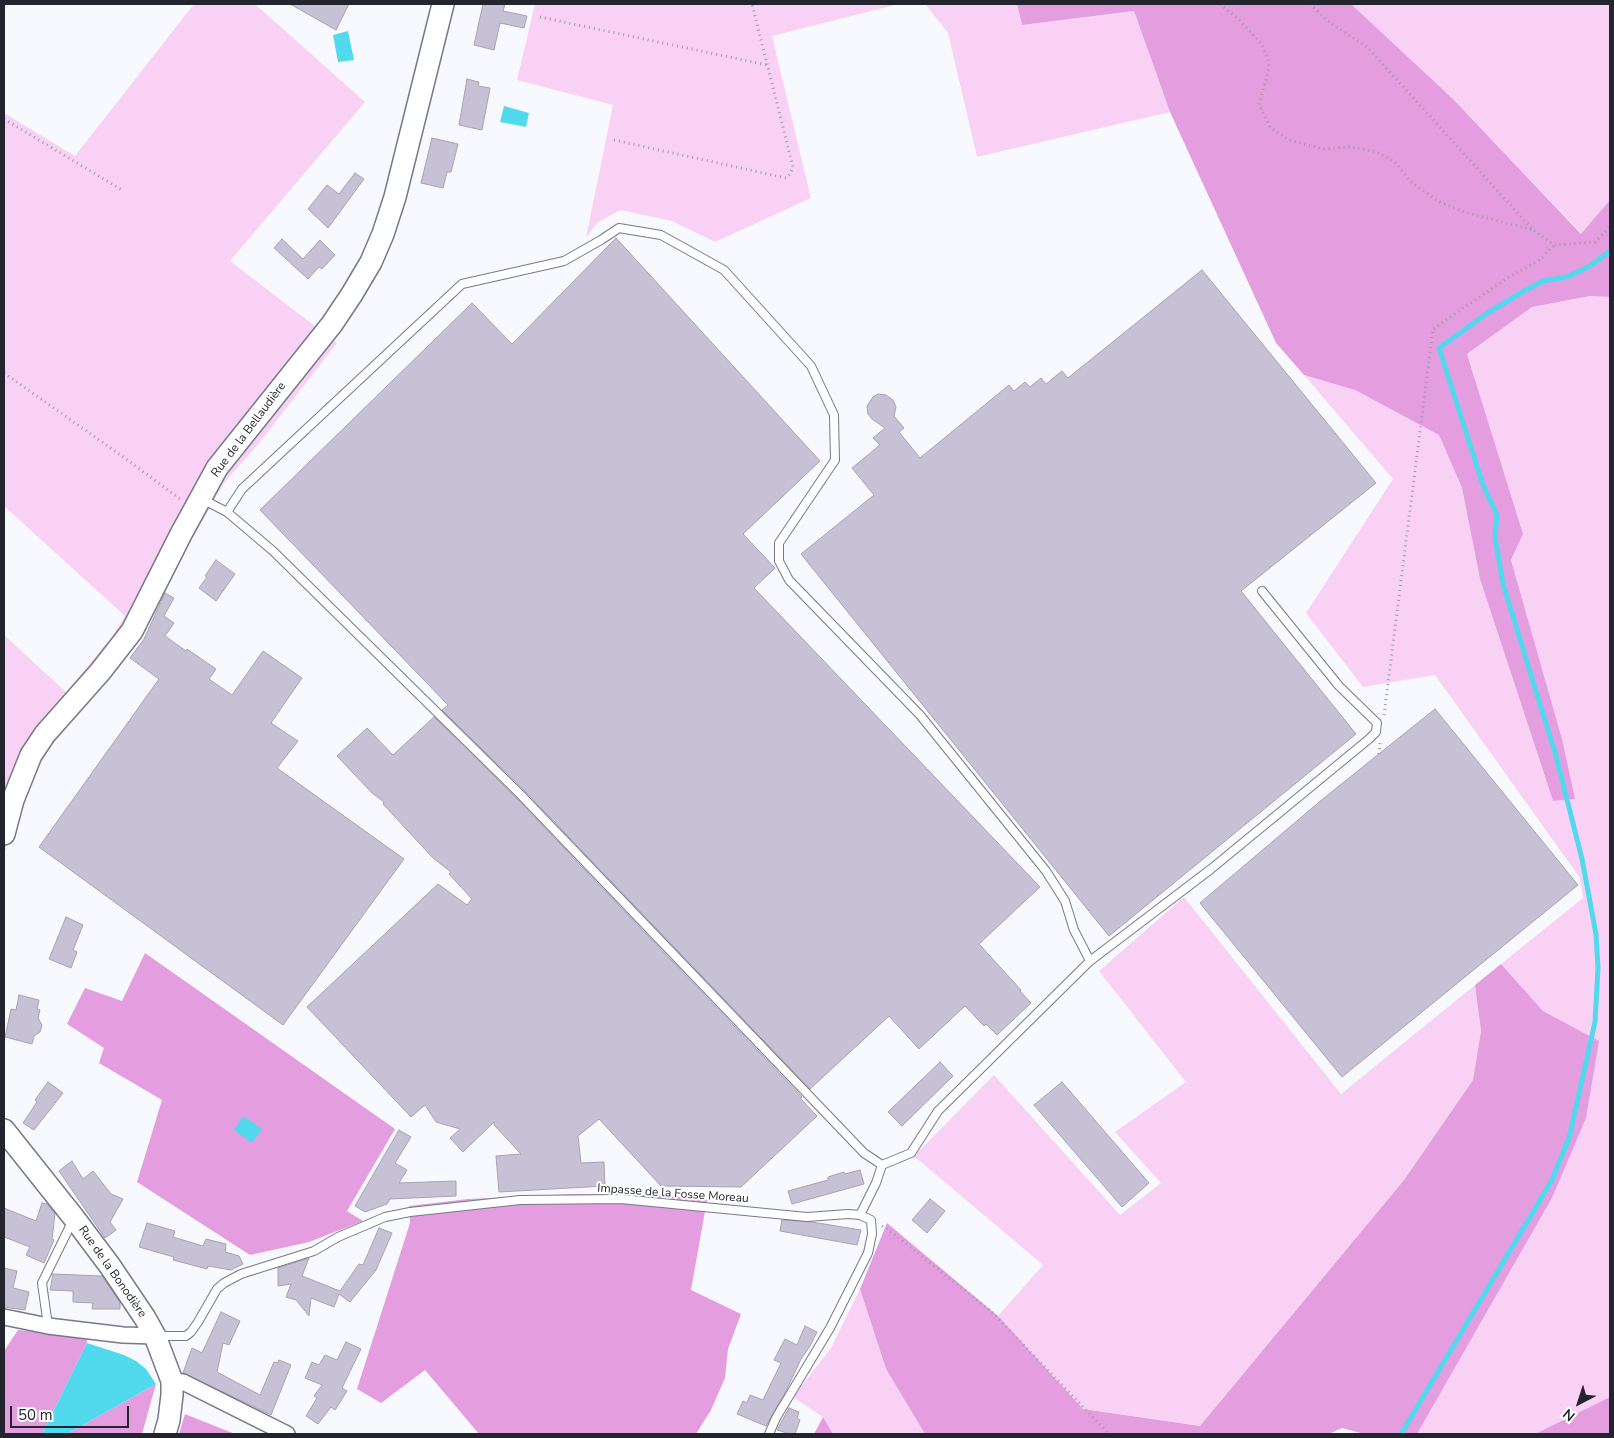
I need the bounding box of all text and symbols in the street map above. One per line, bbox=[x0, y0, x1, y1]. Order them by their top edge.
street label: Rue de la Bellaudière bbox=[209, 380, 289, 480]
street label: Impasse de la Fosse Moreau bbox=[597, 1182, 749, 1206]
street label: Rue de la Bonodière bbox=[75, 1223, 149, 1321]
north arrow bbox=[1554, 1378, 1604, 1428]
scale bar bbox=[12, 1396, 131, 1428]
text: N bbox=[1559, 1404, 1579, 1426]
text: 50 m bbox=[18, 1405, 53, 1425]

